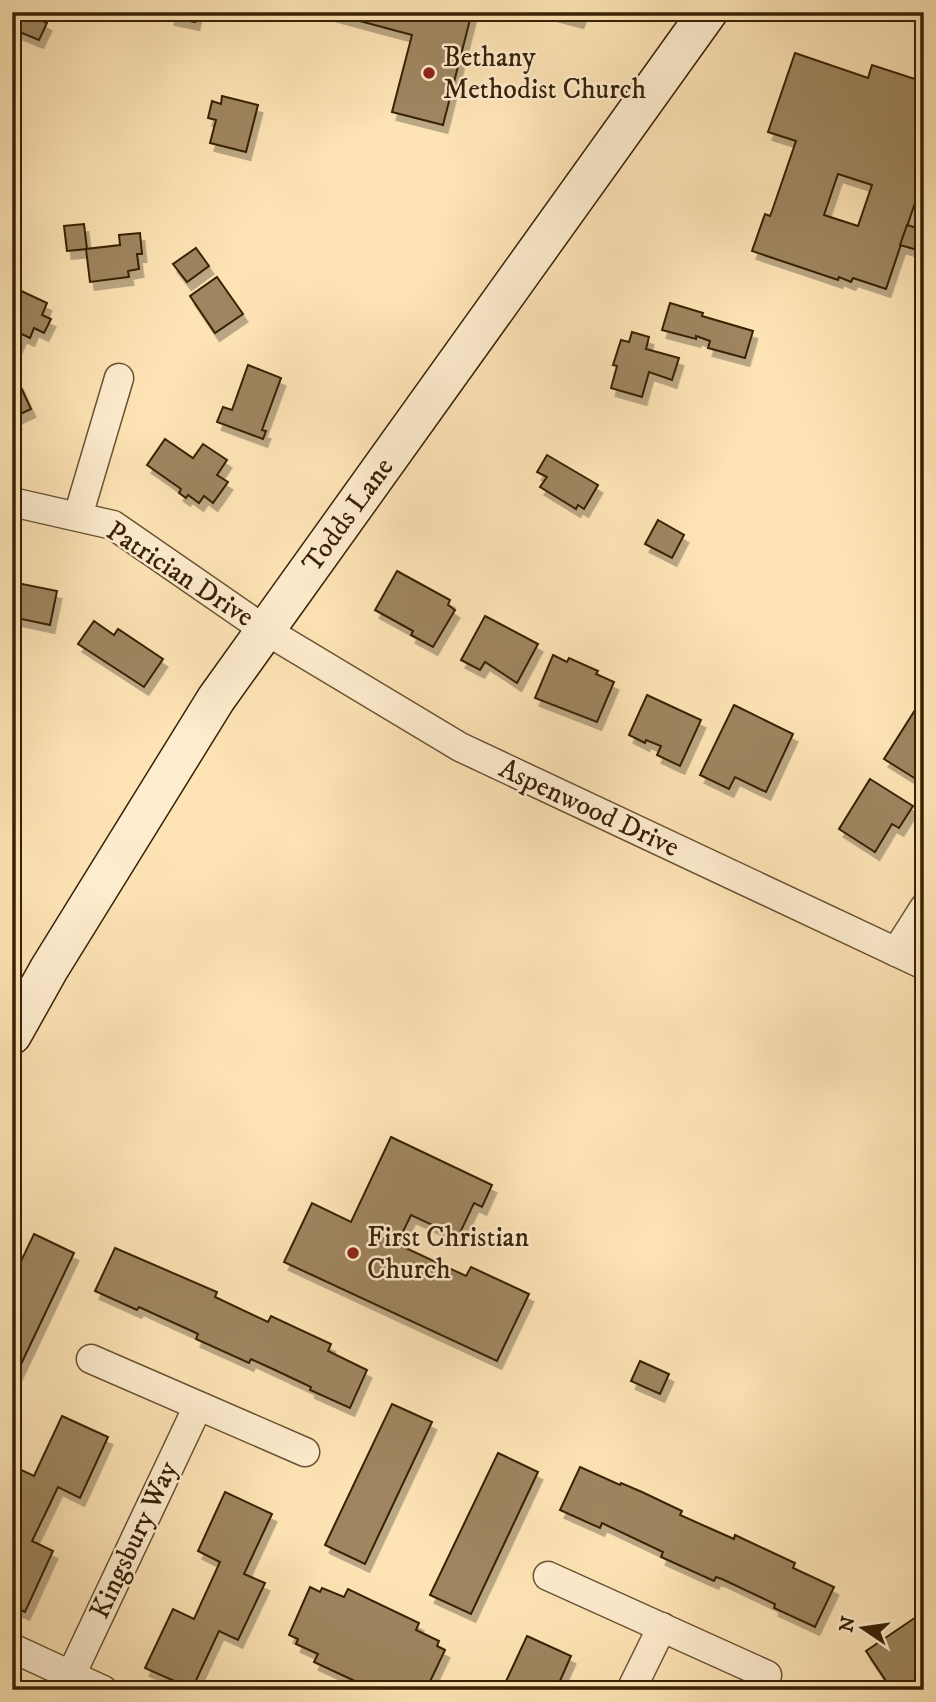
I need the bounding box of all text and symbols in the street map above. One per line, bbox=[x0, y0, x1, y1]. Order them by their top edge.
place label: Bethany Methodist Church bbox=[443, 40, 647, 107]
marker: Bethany Methodist Church bbox=[421, 65, 437, 81]
street label: Todds Lane bbox=[295, 451, 401, 579]
street label: Patrician Drive bbox=[100, 513, 260, 635]
street label: Aspenwood Drive bbox=[493, 751, 685, 865]
place label: First Christian Church bbox=[367, 1220, 529, 1287]
marker: First Christian Church bbox=[345, 1245, 361, 1261]
street label: Kingsbury Way bbox=[82, 1455, 186, 1624]
north arrow bbox=[828, 1594, 898, 1664]
text: N bbox=[835, 1614, 861, 1635]

